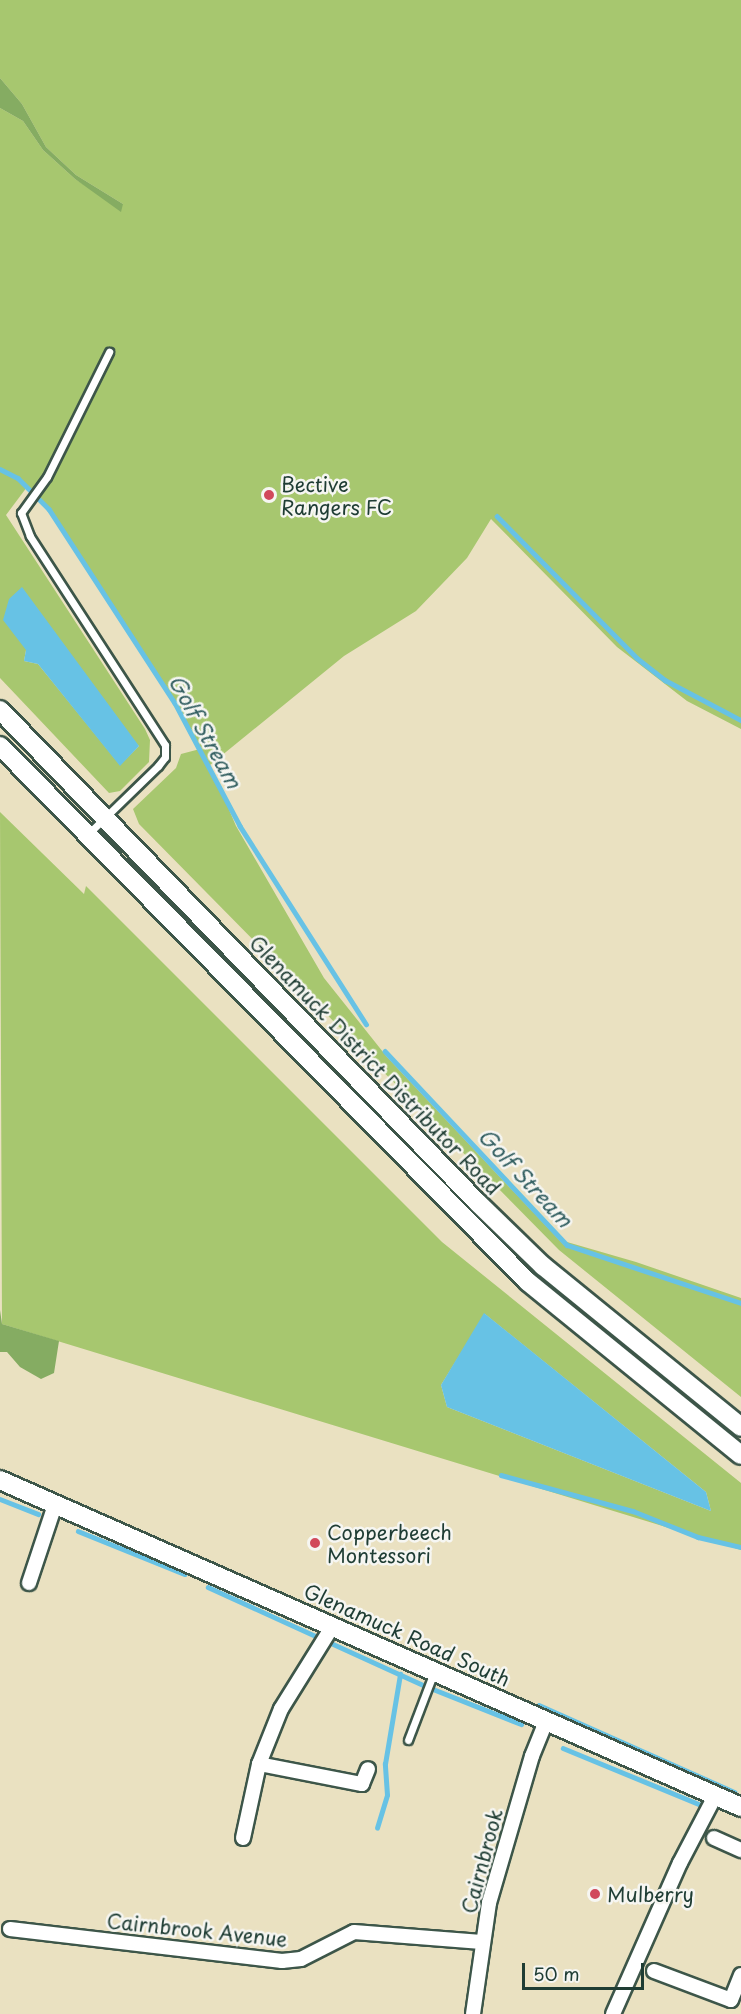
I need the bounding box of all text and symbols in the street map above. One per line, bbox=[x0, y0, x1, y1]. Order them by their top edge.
place label: Bective Rangers FC bbox=[281, 472, 392, 519]
marker: Bective Rangers FC bbox=[262, 488, 276, 502]
water label: Golf Stream bbox=[165, 670, 247, 792]
street label: Glenamuck District Distributor Road bbox=[244, 930, 506, 1200]
water label: Golf Stream bbox=[474, 1123, 578, 1231]
place label: Copperbeech Montessori bbox=[327, 1520, 452, 1567]
marker: Copperbeech Montessori bbox=[308, 1536, 322, 1550]
street label: Glenamuck Road South bbox=[300, 1578, 514, 1692]
street label: Cairnbrook bbox=[456, 1806, 508, 1916]
place label: Mulberry bbox=[607, 1882, 694, 1906]
marker: Mulberry bbox=[588, 1887, 602, 1901]
street label: Cairnbrook Avenue bbox=[105, 1909, 289, 1951]
scale bar bbox=[525, 1951, 646, 1989]
text: 50 m bbox=[533, 1960, 580, 1987]

